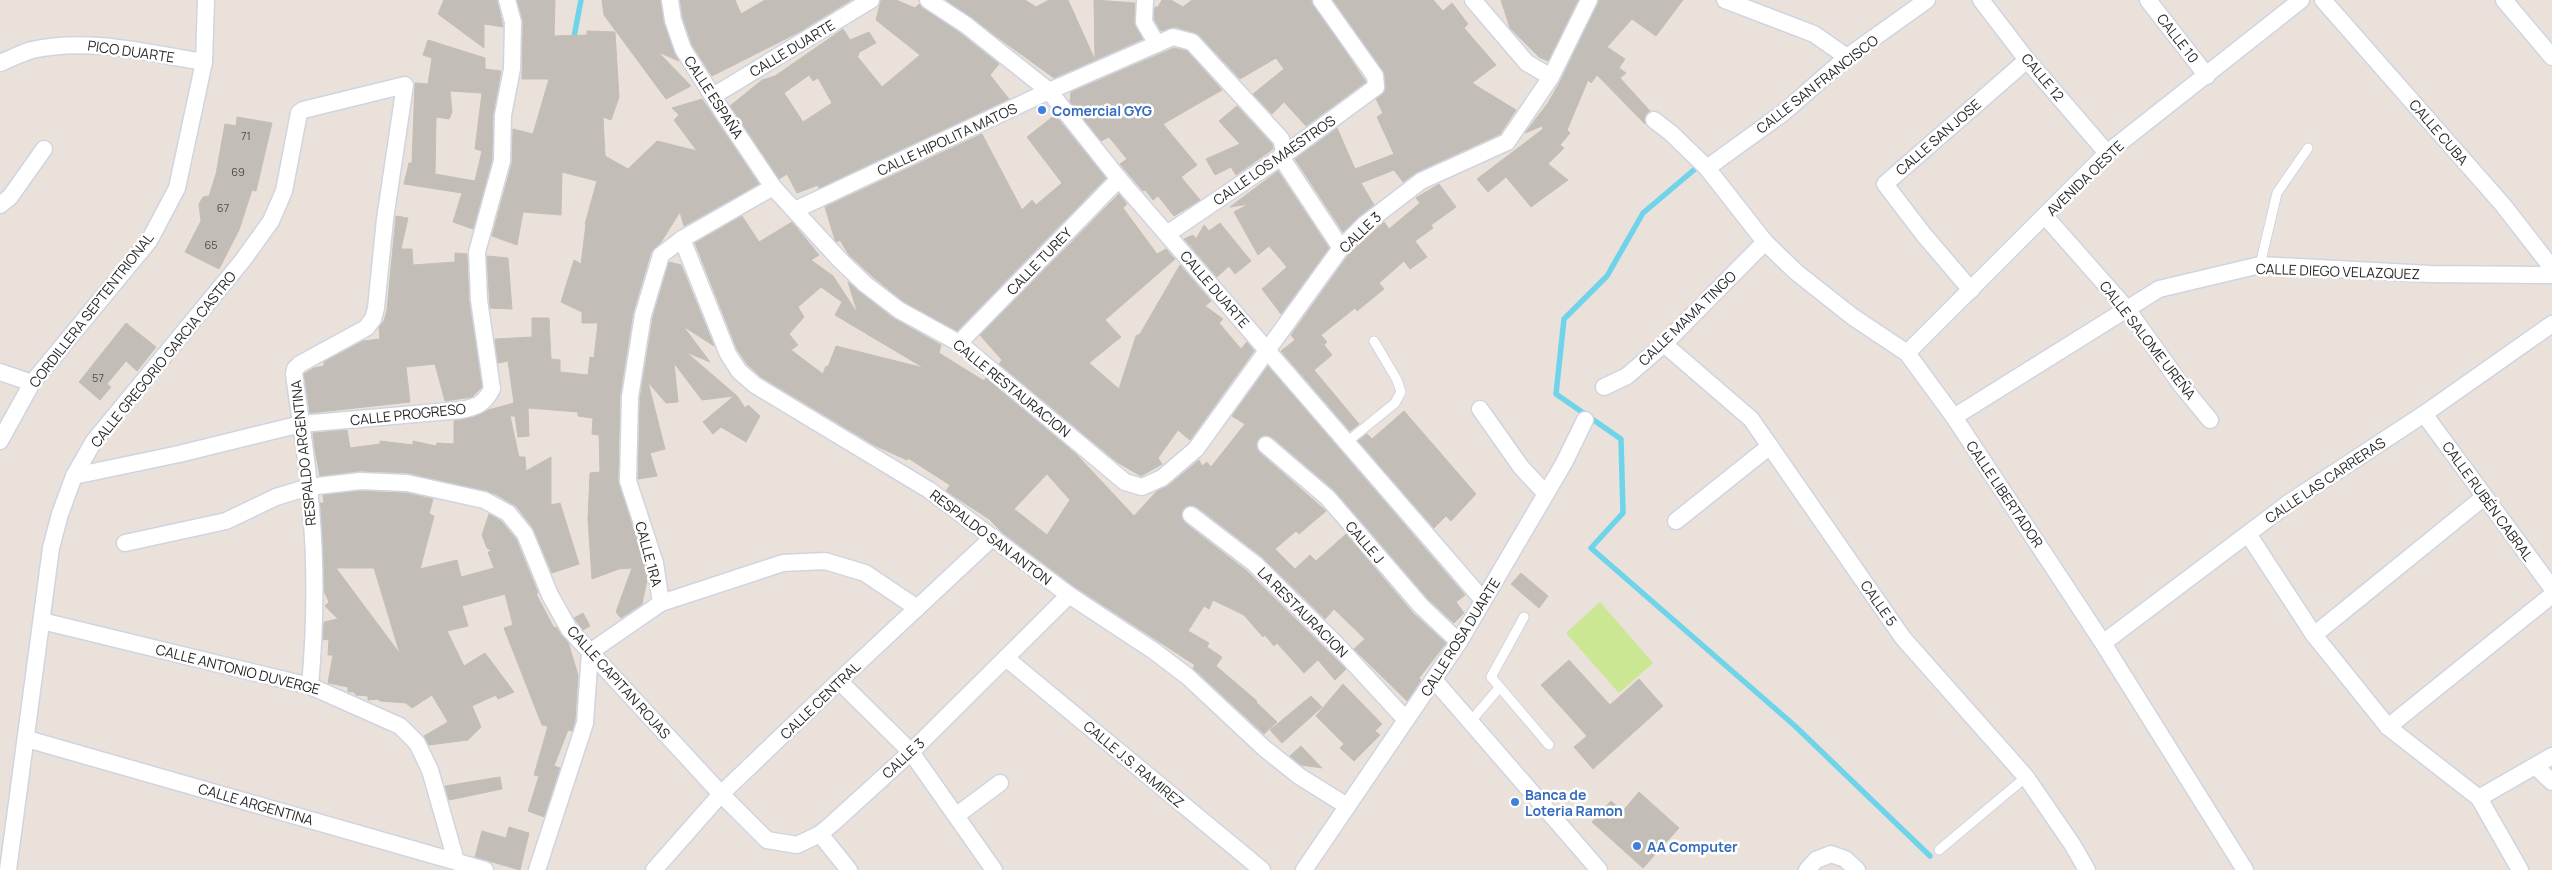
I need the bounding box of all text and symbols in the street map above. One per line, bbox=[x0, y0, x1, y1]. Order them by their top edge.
street label: CALLE 10 bbox=[2153, 9, 2203, 67]
street label: CALLE DUARTE bbox=[746, 15, 838, 81]
street label: CALLE SAN FRANCISCO bbox=[1752, 30, 1882, 138]
street label: PICO DUARTE bbox=[86, 36, 176, 66]
street label: CALLE 12 bbox=[2017, 49, 2069, 105]
street label: CALLE ESPAÑA bbox=[680, 52, 748, 142]
street label: CALLE SAN JOSE bbox=[1891, 95, 1985, 179]
street label: CALLE CUBA bbox=[2405, 95, 2473, 169]
street label: CALLE HIPOLITA MATOS bbox=[874, 98, 1020, 180]
place label: Comercial GYG bbox=[1052, 101, 1152, 120]
marker: Comercial GYG bbox=[1036, 104, 1048, 116]
street label: CALLE LOS MAESTROS bbox=[1209, 110, 1339, 209]
house number: 71 bbox=[241, 128, 251, 143]
street label: AVENIDA OESTE bbox=[2042, 136, 2128, 220]
house number: 69 bbox=[231, 164, 245, 179]
house number: 67 bbox=[217, 200, 229, 215]
street label: CALLE 3 bbox=[1335, 207, 1385, 257]
street label: CALLE TUREY bbox=[1002, 223, 1076, 299]
street label: CORDILLERA SEPTENTRIONAL bbox=[25, 229, 157, 391]
house number: 65 bbox=[204, 237, 218, 252]
street label: CALLE DUARTE bbox=[1176, 246, 1254, 332]
street label: CALLE DIEGO VELAZQUEZ bbox=[2256, 259, 2420, 283]
street label: CALLE MAMA TINGO bbox=[1634, 266, 1740, 370]
street label: CALLE GREGORIO GARCIA CASTRO bbox=[86, 267, 240, 451]
street label: CALLE SALOME UREÑA bbox=[2096, 277, 2200, 403]
street label: CALLE RESTAURACION bbox=[949, 335, 1075, 441]
house number: 57 bbox=[92, 370, 104, 385]
street label: RESPALDO ARGENTINA bbox=[286, 379, 320, 527]
street label: CALLE PROGRESO bbox=[349, 398, 467, 430]
street label: CALLE LAS CARRERAS bbox=[2261, 432, 2389, 527]
street label: CALLE LIBERTADOR bbox=[1962, 437, 2048, 551]
street label: CALLE RUBÉN CABRAL bbox=[2438, 437, 2538, 565]
street label: RESPALDO SAN ANTON bbox=[926, 485, 1056, 589]
street label: CALLE J bbox=[1341, 517, 1389, 567]
street label: CALLE 1RA bbox=[631, 519, 667, 589]
street label: LA RESTAURACION bbox=[1254, 563, 1352, 661]
street label: CALLE ROSA DUARTE bbox=[1416, 574, 1504, 700]
street label: CALLE 5 bbox=[1856, 576, 1902, 630]
street label: CALLE CAPITAN ROJAS bbox=[563, 621, 675, 743]
street label: CALLE ANTONIO DUVERGE bbox=[154, 639, 322, 699]
street label: CALLE CENTRAL bbox=[776, 657, 864, 743]
street label: CALLE J.S. RAMIREZ bbox=[1080, 716, 1188, 812]
street label: CALLE 3 bbox=[878, 734, 928, 782]
street label: CALLE ARGENTINA bbox=[196, 778, 316, 830]
place label: Banca de Loteria Ramon bbox=[1525, 785, 1623, 820]
marker: Banca de Loteria Ramon bbox=[1509, 796, 1521, 808]
place label: AA Computer bbox=[1647, 837, 1738, 856]
marker: AA Computer bbox=[1631, 840, 1643, 852]

